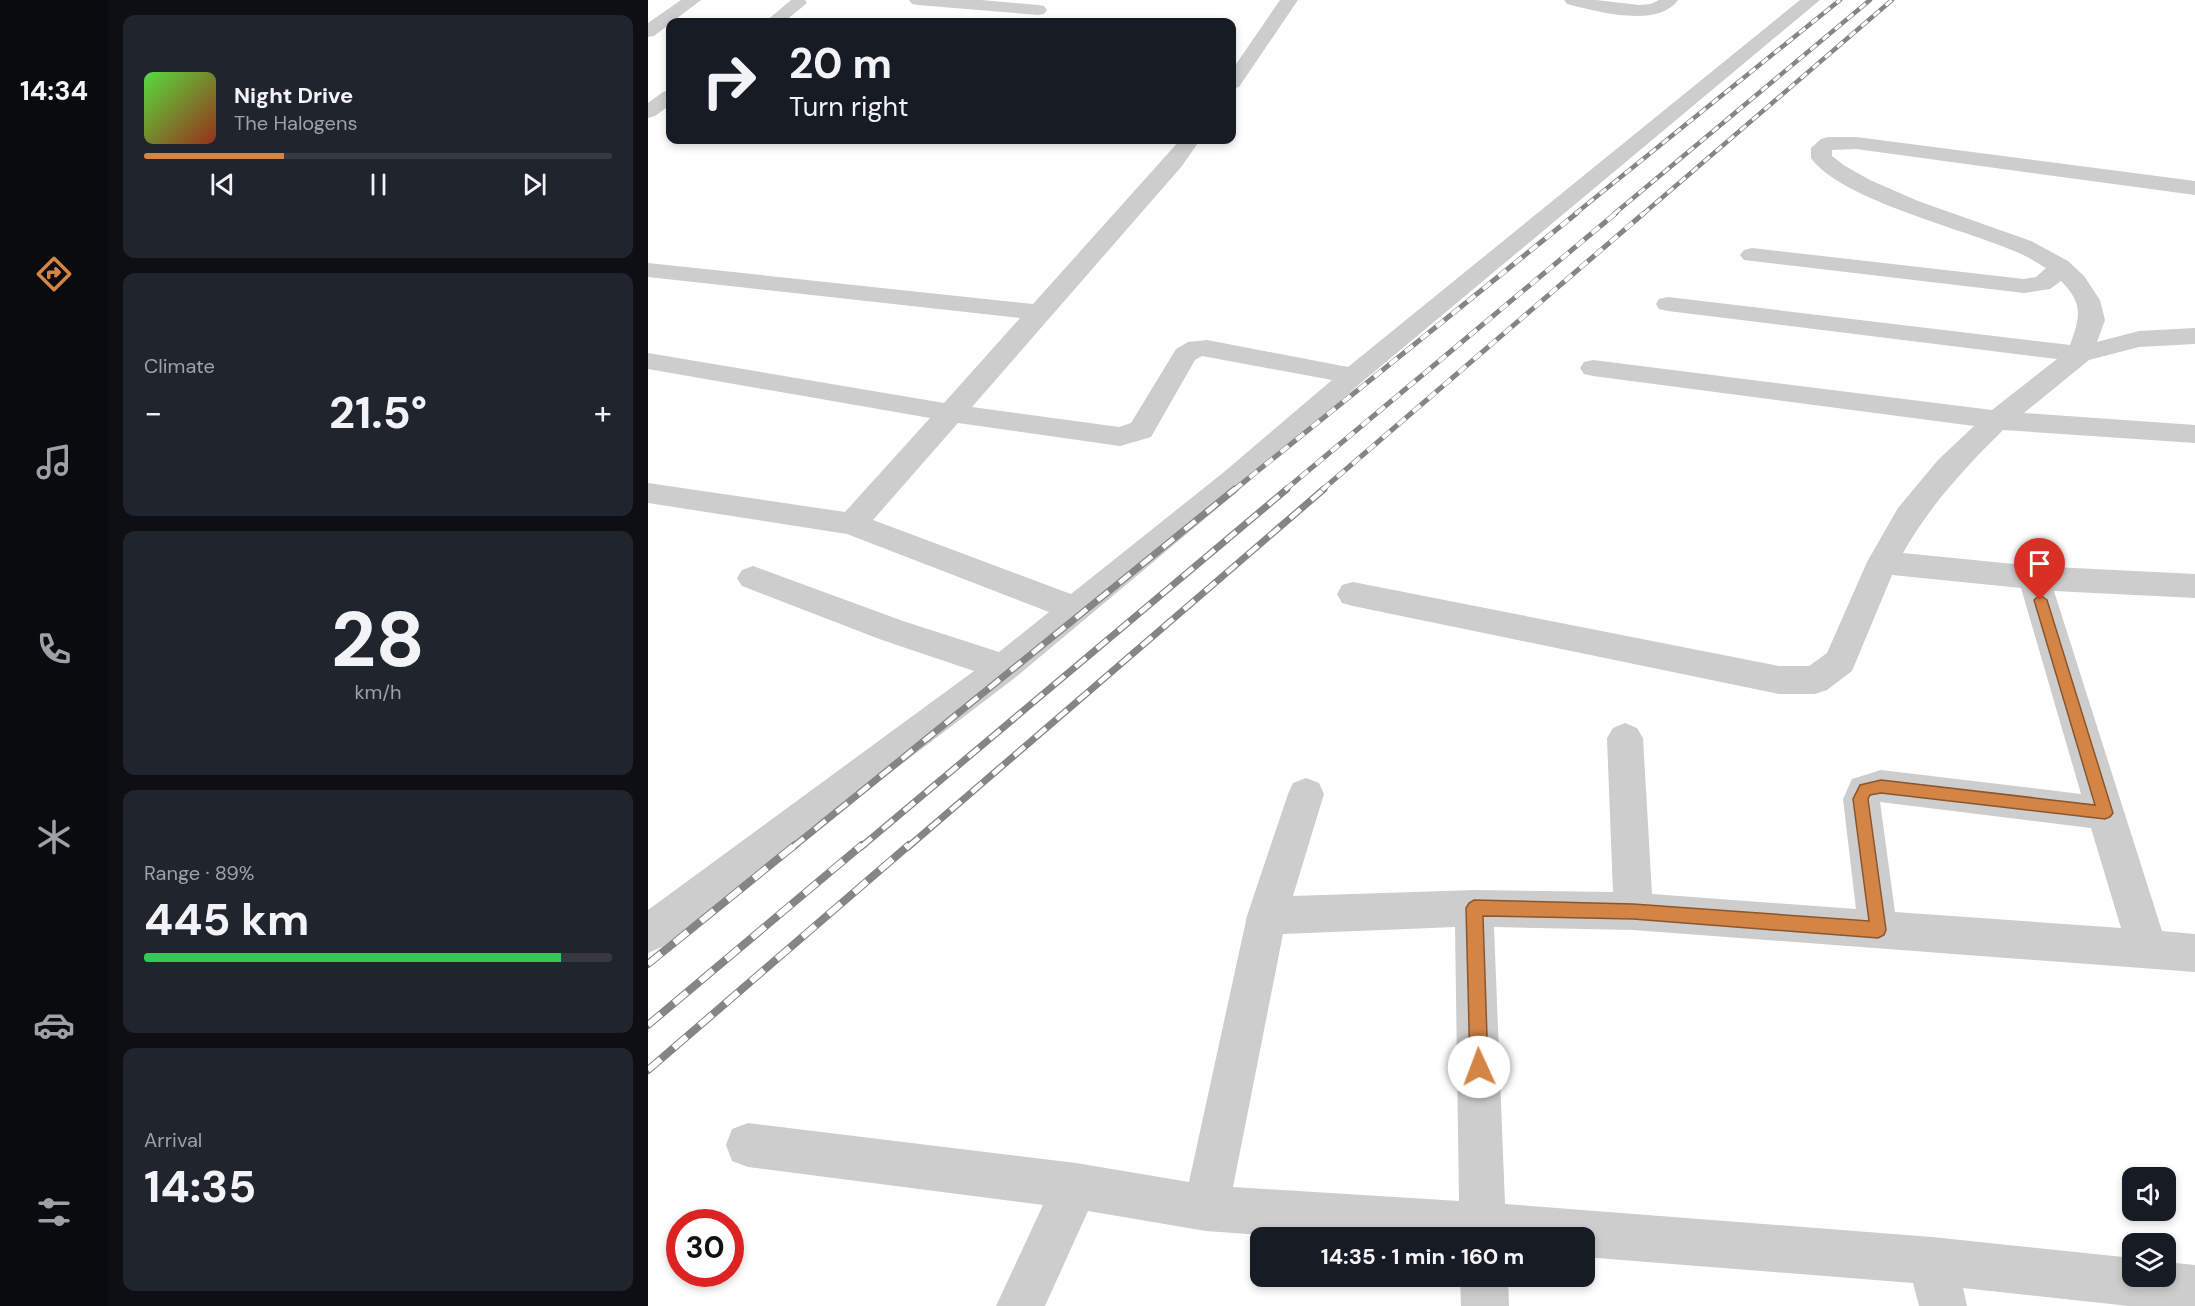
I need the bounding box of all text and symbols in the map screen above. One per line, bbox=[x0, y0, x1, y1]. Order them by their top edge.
text: 20 m bbox=[789, 36, 892, 91]
icon: right bbox=[690, 42, 768, 120]
text: 14:34 bbox=[20, 73, 88, 108]
text: Night Drive bbox=[234, 81, 353, 110]
text: Turn right bbox=[789, 89, 909, 124]
text: The Halogens bbox=[234, 110, 357, 136]
icon: previous bbox=[206, 168, 239, 201]
icon: pause bbox=[362, 168, 395, 201]
icon: next bbox=[518, 168, 551, 201]
icon: directions bbox=[33, 253, 75, 295]
text: Climate bbox=[144, 353, 215, 379]
text: 21.5° bbox=[329, 383, 427, 442]
text: − bbox=[144, 391, 162, 434]
text: + bbox=[594, 391, 612, 434]
icon: music bbox=[33, 441, 75, 483]
pin bbox=[2014, 538, 2065, 600]
icon: arrive bbox=[2023, 547, 2056, 580]
text: 28 bbox=[331, 589, 425, 690]
icon: phone bbox=[33, 628, 75, 670]
text: km/h bbox=[354, 679, 402, 705]
icon: climate bbox=[33, 816, 75, 858]
text: Range · 89% bbox=[144, 860, 255, 886]
text: 445 km bbox=[144, 890, 309, 949]
icon: car bbox=[33, 1004, 75, 1046]
position arrow bbox=[1447, 1035, 1511, 1099]
text: Arrival bbox=[144, 1127, 202, 1153]
text: 14:35 bbox=[144, 1157, 256, 1216]
map controls bbox=[2122, 1167, 2176, 1287]
button: sound bbox=[2122, 1167, 2176, 1221]
icon: filters bbox=[33, 1191, 75, 1233]
speed limit sign: 30 bbox=[666, 1209, 744, 1287]
button: layers bbox=[2122, 1233, 2176, 1287]
text: 14:35 · 1 min · 160 m bbox=[1321, 1242, 1524, 1271]

